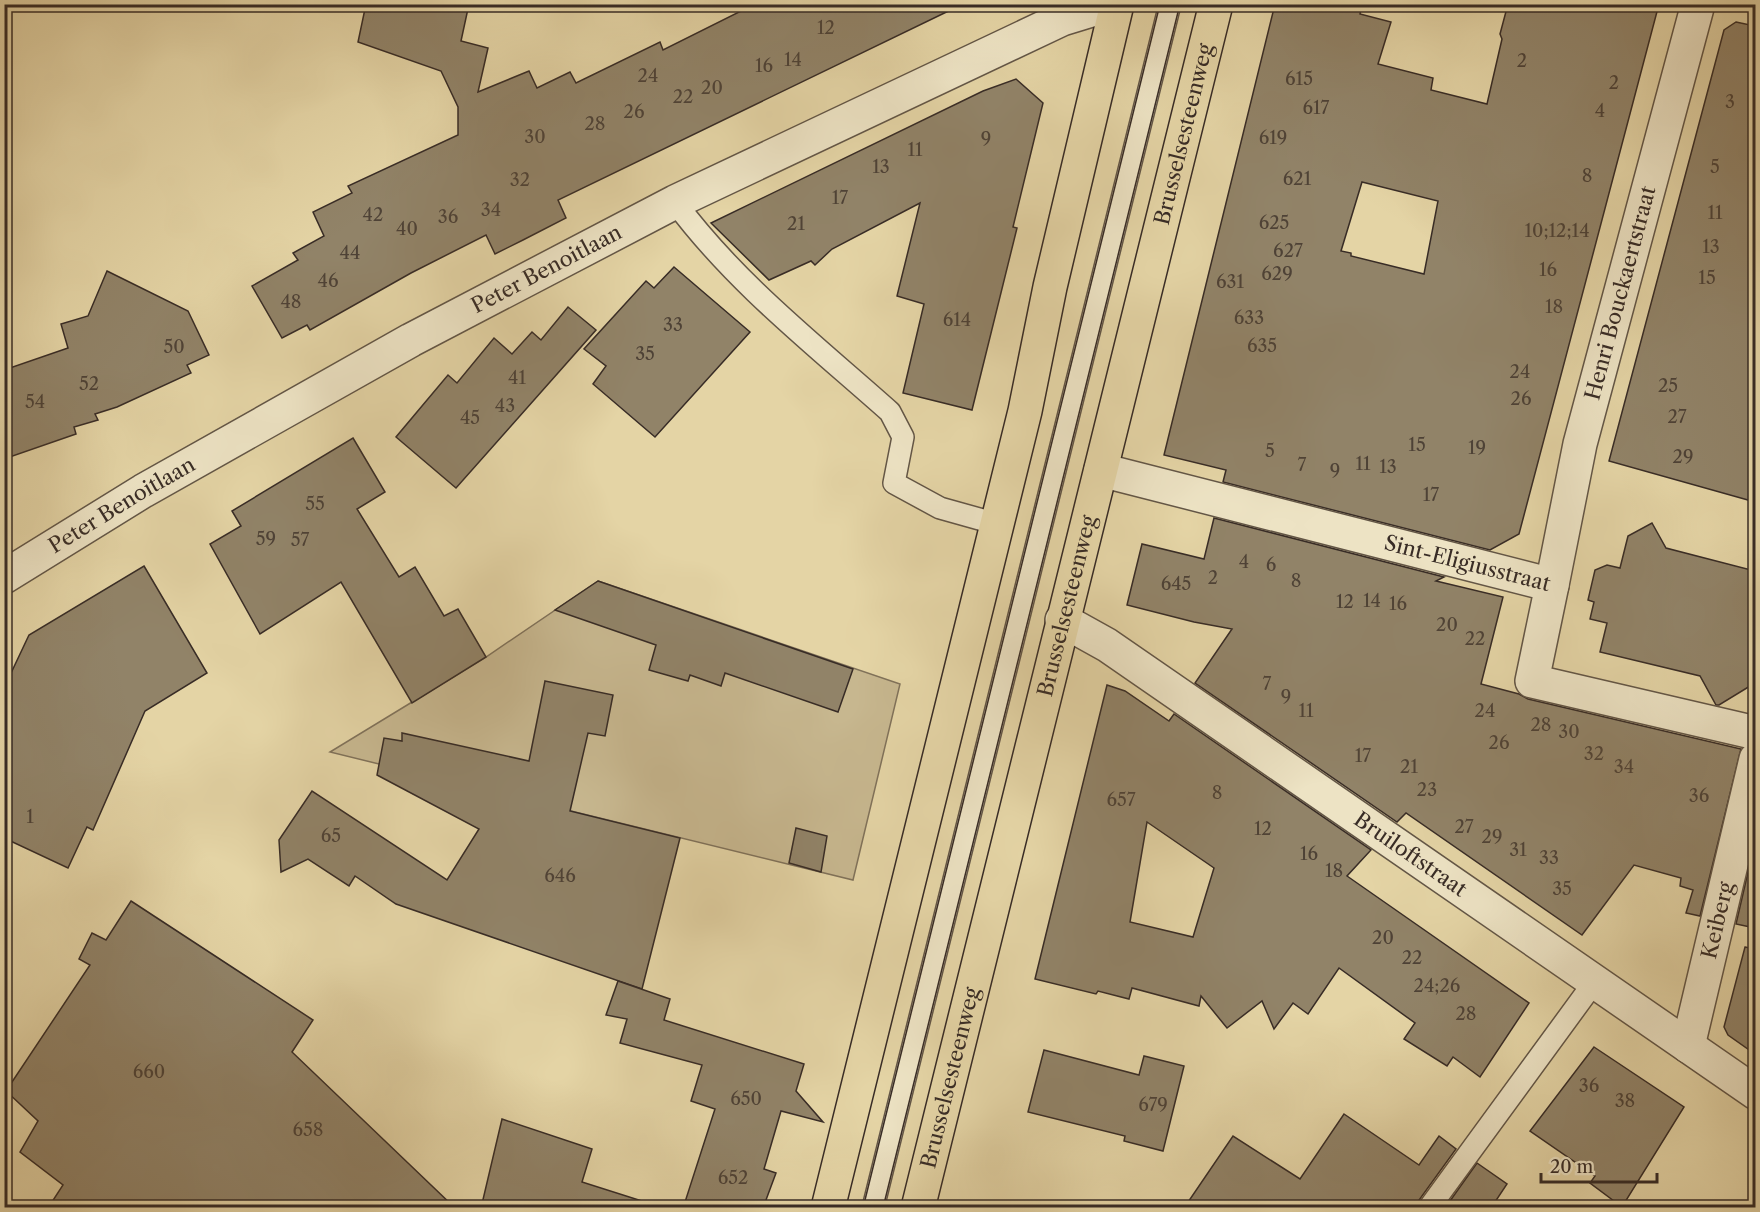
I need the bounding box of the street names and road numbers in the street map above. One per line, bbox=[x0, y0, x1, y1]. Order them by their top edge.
street label: Brusselsesteenweg bbox=[1149, 40, 1218, 228]
street label: Henri Bouckaertstraat bbox=[1579, 183, 1661, 403]
street label: Peter Benoitlaan bbox=[467, 219, 626, 318]
street label: Peter Benoitlaan bbox=[44, 451, 199, 558]
street label: Brusselsesteenweg bbox=[1032, 512, 1101, 699]
street label: Sint-Eligiusstraat bbox=[1382, 530, 1554, 596]
street label: Bruiloftstraat bbox=[1349, 806, 1472, 902]
street label: Keiberg bbox=[1696, 879, 1739, 961]
street label: Brusselsesteenweg bbox=[915, 984, 984, 1171]

